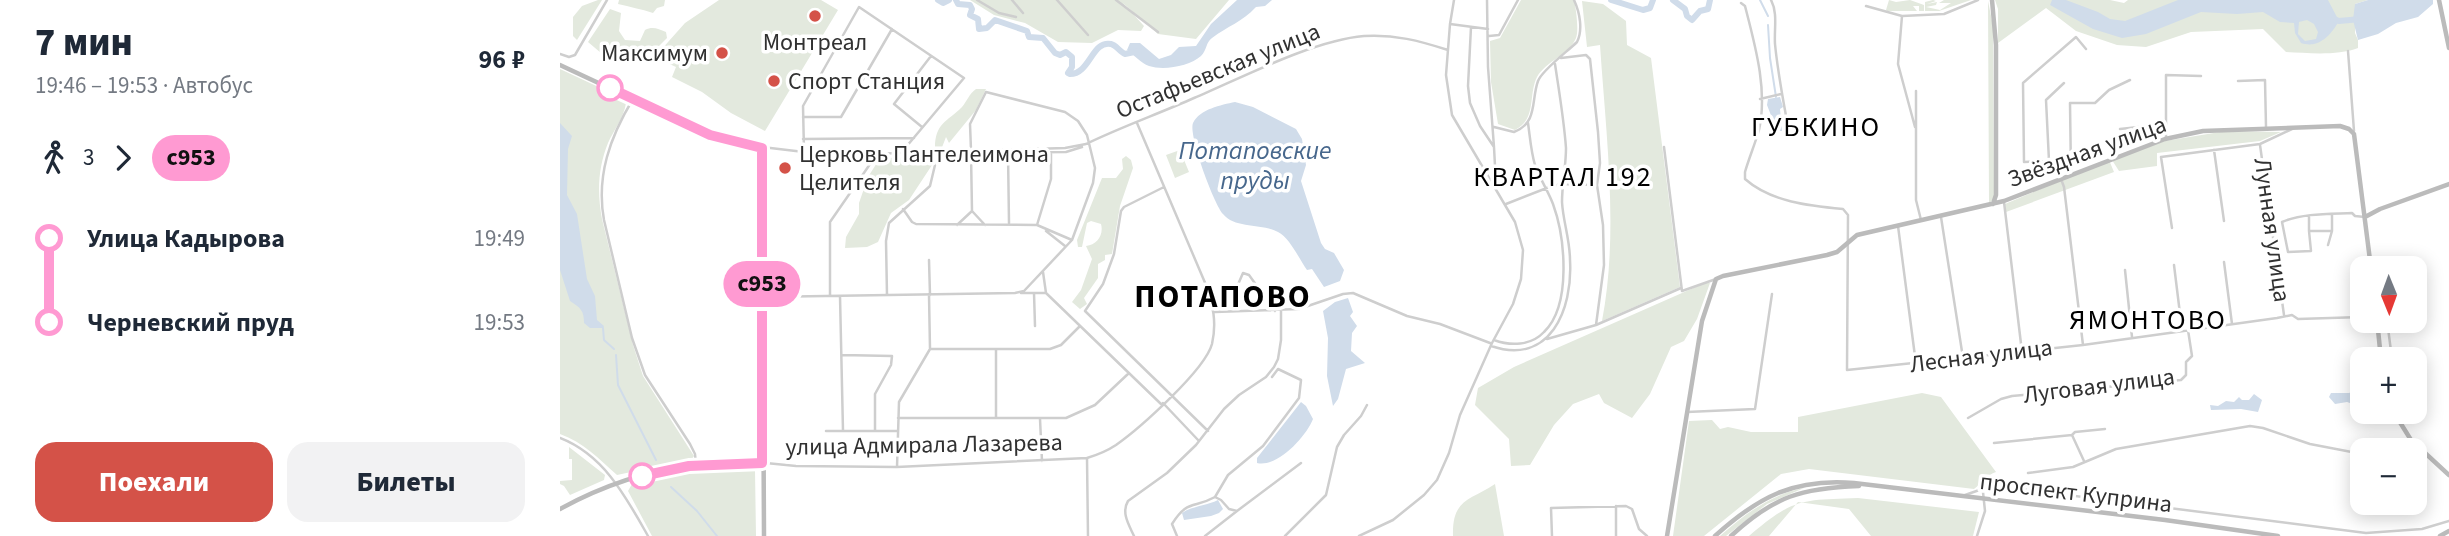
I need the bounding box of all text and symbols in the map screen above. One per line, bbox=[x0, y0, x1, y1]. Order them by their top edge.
marker: Монтреал bbox=[807, 8, 823, 24]
street label: Остафьевская улица bbox=[1111, 14, 1325, 128]
text: 7 мин bbox=[35, 16, 133, 70]
place label: Монтреал bbox=[763, 25, 867, 60]
place label: Максимум bbox=[601, 36, 708, 71]
text: 96 ₽ bbox=[479, 41, 525, 78]
marker: Максимум bbox=[714, 45, 730, 61]
place label: Спорт Станция bbox=[788, 64, 945, 99]
text: 19:46 – 19:53 · Автобус bbox=[35, 69, 253, 102]
marker: Спорт Станция bbox=[766, 73, 782, 89]
unlabelled marker bbox=[597, 75, 623, 101]
district label: ГУБКИНО bbox=[1751, 107, 1881, 147]
street label: Звёздная улица bbox=[2003, 107, 2171, 197]
water label: Потаповские пруды bbox=[1178, 132, 1332, 199]
place label: Церковь Пантелеимона Целителя bbox=[799, 137, 1049, 200]
icon: walk bbox=[35, 139, 73, 177]
icon: forward bbox=[104, 139, 142, 177]
text: с953 bbox=[166, 140, 216, 175]
text: 3 bbox=[83, 141, 94, 174]
street label: Лунная улица bbox=[2245, 156, 2299, 304]
district label: КВАРТАЛ 192 bbox=[1473, 157, 1653, 197]
marker: Церковь Пантелеимона Целителя bbox=[777, 160, 793, 176]
text: Улица Кадырова bbox=[87, 220, 285, 257]
text: 19:49 bbox=[474, 222, 525, 255]
north arrow bbox=[2350, 256, 2427, 332]
map controls bbox=[2350, 256, 2427, 515]
line badge: с953 bbox=[713, 261, 811, 307]
text: с953 bbox=[737, 266, 787, 301]
district label: ПОТАПОВО bbox=[1134, 274, 1312, 320]
district label: ЯМОНТОВО bbox=[2069, 300, 2227, 340]
text: Черневский пруд bbox=[87, 304, 294, 341]
text: 19:53 bbox=[474, 306, 525, 339]
street label: Лесная улица bbox=[1908, 330, 2054, 382]
button: + bbox=[2350, 347, 2427, 424]
street label: Луговая улица bbox=[2021, 359, 2177, 413]
street label: улица Адмирала Лазарева bbox=[785, 425, 1063, 465]
button: − bbox=[2350, 438, 2427, 515]
button: Поехали bbox=[35, 442, 273, 522]
button: Билеты bbox=[287, 442, 525, 522]
unlabelled marker bbox=[629, 463, 655, 489]
street label: проспект Куприна bbox=[1978, 464, 2174, 522]

